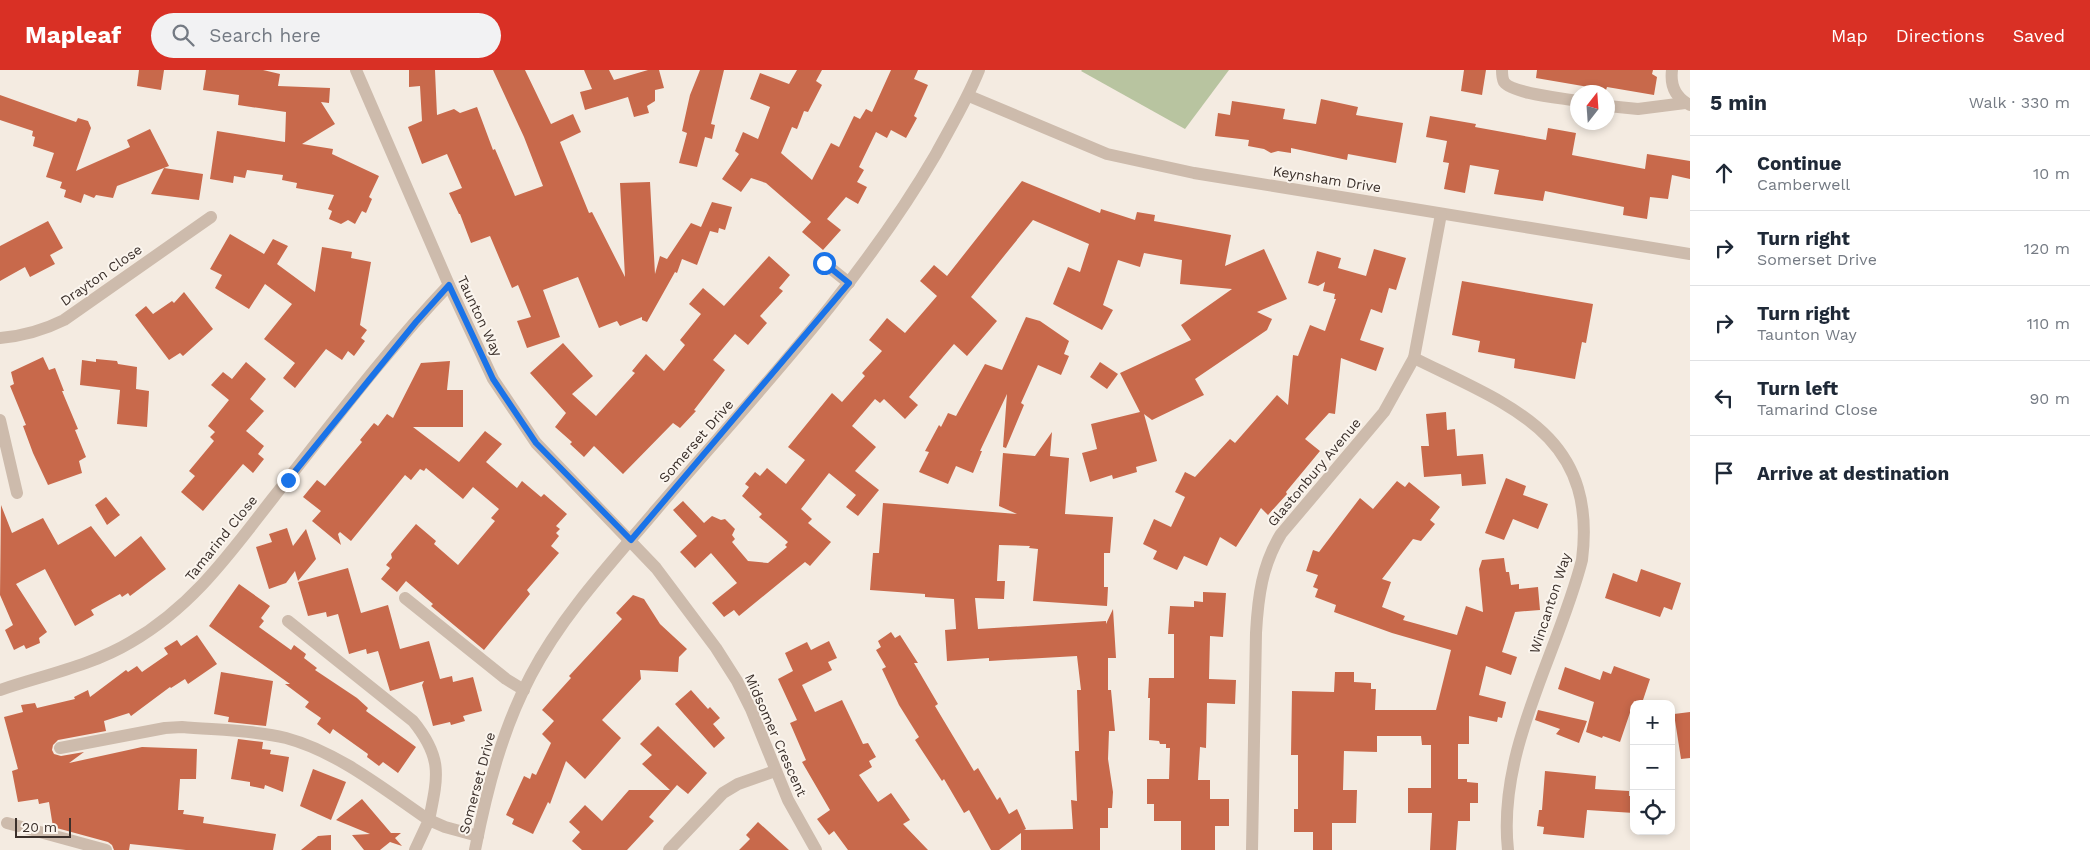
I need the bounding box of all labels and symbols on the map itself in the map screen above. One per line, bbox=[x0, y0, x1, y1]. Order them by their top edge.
north arrow bbox=[1570, 85, 1615, 130]
street label: Keynsham Drive bbox=[1272, 163, 1382, 195]
street label: Drayton Close bbox=[57, 241, 145, 309]
route start bbox=[813, 252, 836, 275]
street label: Taunton Way bbox=[454, 273, 506, 360]
street label: Somerset Drive bbox=[656, 396, 736, 486]
street label: Glastonbury Avenue bbox=[1264, 415, 1364, 529]
route end bbox=[277, 469, 300, 492]
street label: Tamarind Close bbox=[182, 492, 260, 584]
street label: Wincanton Way bbox=[1526, 550, 1574, 655]
street label: Midsomer Crescent bbox=[742, 671, 810, 799]
street label: Somerset Drive bbox=[456, 730, 498, 836]
scale bar bbox=[15, 815, 71, 838]

